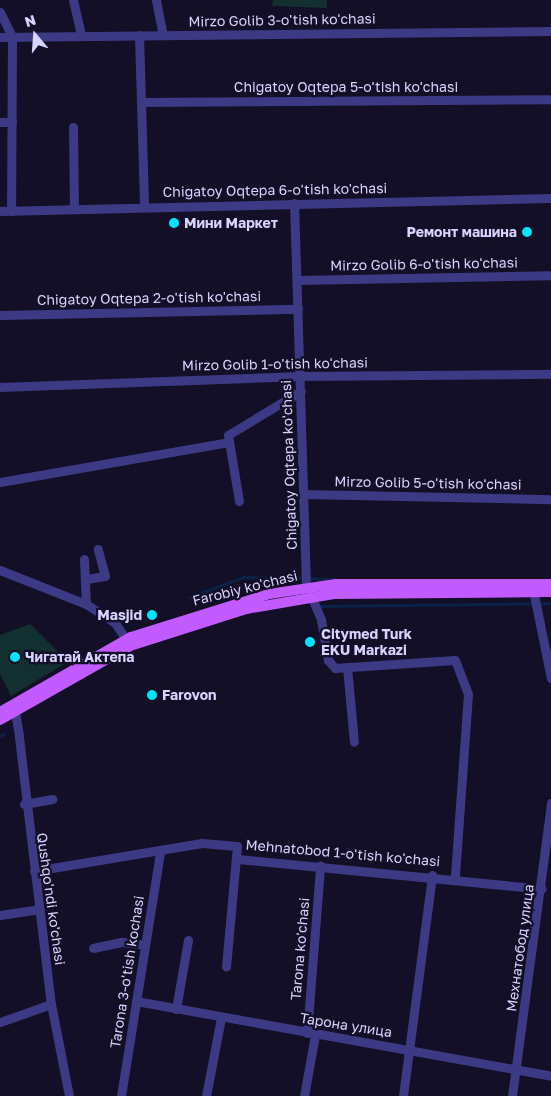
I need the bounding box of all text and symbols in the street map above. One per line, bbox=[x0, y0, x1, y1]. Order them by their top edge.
north arrow bbox=[10, 10, 60, 60]
street label: Mirzo Golib 3-o'tish ko'chasi bbox=[188, 10, 376, 30]
text: N bbox=[23, 11, 38, 30]
street label: Chigatoy Oqtepa 5-o'tish ko'chasi bbox=[234, 79, 458, 95]
street label: Chigatoy Oqtepa 6-o'tish ko'chasi bbox=[163, 180, 387, 200]
place label: Мини Маркет bbox=[184, 215, 278, 231]
marker: Мини Маркет bbox=[168, 217, 180, 229]
place label: Ремонт машина bbox=[407, 224, 517, 240]
marker: Ремонт машина bbox=[521, 226, 533, 238]
street label: Mirzo Golib 6-o'tish ko'chasi bbox=[330, 254, 518, 274]
street label: Chigatoy Oqtepa 2-o'tish ko'chasi bbox=[37, 288, 261, 308]
street label: Mirzo Golib 1-o'tish ko'chasi bbox=[182, 354, 368, 374]
street label: Chigatoy Oqtepa ko'chasi bbox=[278, 380, 300, 550]
street label: Mirzo Golib 5-o'tish ko'chasi bbox=[334, 473, 522, 493]
street label: Farobiy ko'chasi bbox=[191, 567, 299, 609]
place label: Masjid bbox=[97, 607, 142, 623]
marker: Masjid bbox=[146, 609, 158, 621]
place label: Citymed Turk EKU Markazi bbox=[321, 626, 412, 658]
marker: Citymed Turk EKU Markazi bbox=[303, 635, 317, 649]
place label: Чигатай Актепа bbox=[25, 649, 134, 665]
marker: Чигатай Актепа bbox=[9, 651, 21, 663]
place label: Farovon bbox=[162, 687, 217, 703]
marker: Farovon bbox=[146, 689, 158, 701]
street label: Qushqo'ndi ko'chasi bbox=[33, 832, 69, 966]
street label: Mehnatobod 1-o'tish ko'chasi bbox=[245, 836, 441, 870]
street label: Мехнатобод улица bbox=[503, 883, 537, 1013]
street label: Tarona 3-o'tish kochasi bbox=[107, 894, 147, 1050]
street label: Tarona ko'chasi bbox=[287, 897, 313, 1001]
street label: Тарона улица bbox=[299, 1009, 393, 1041]

